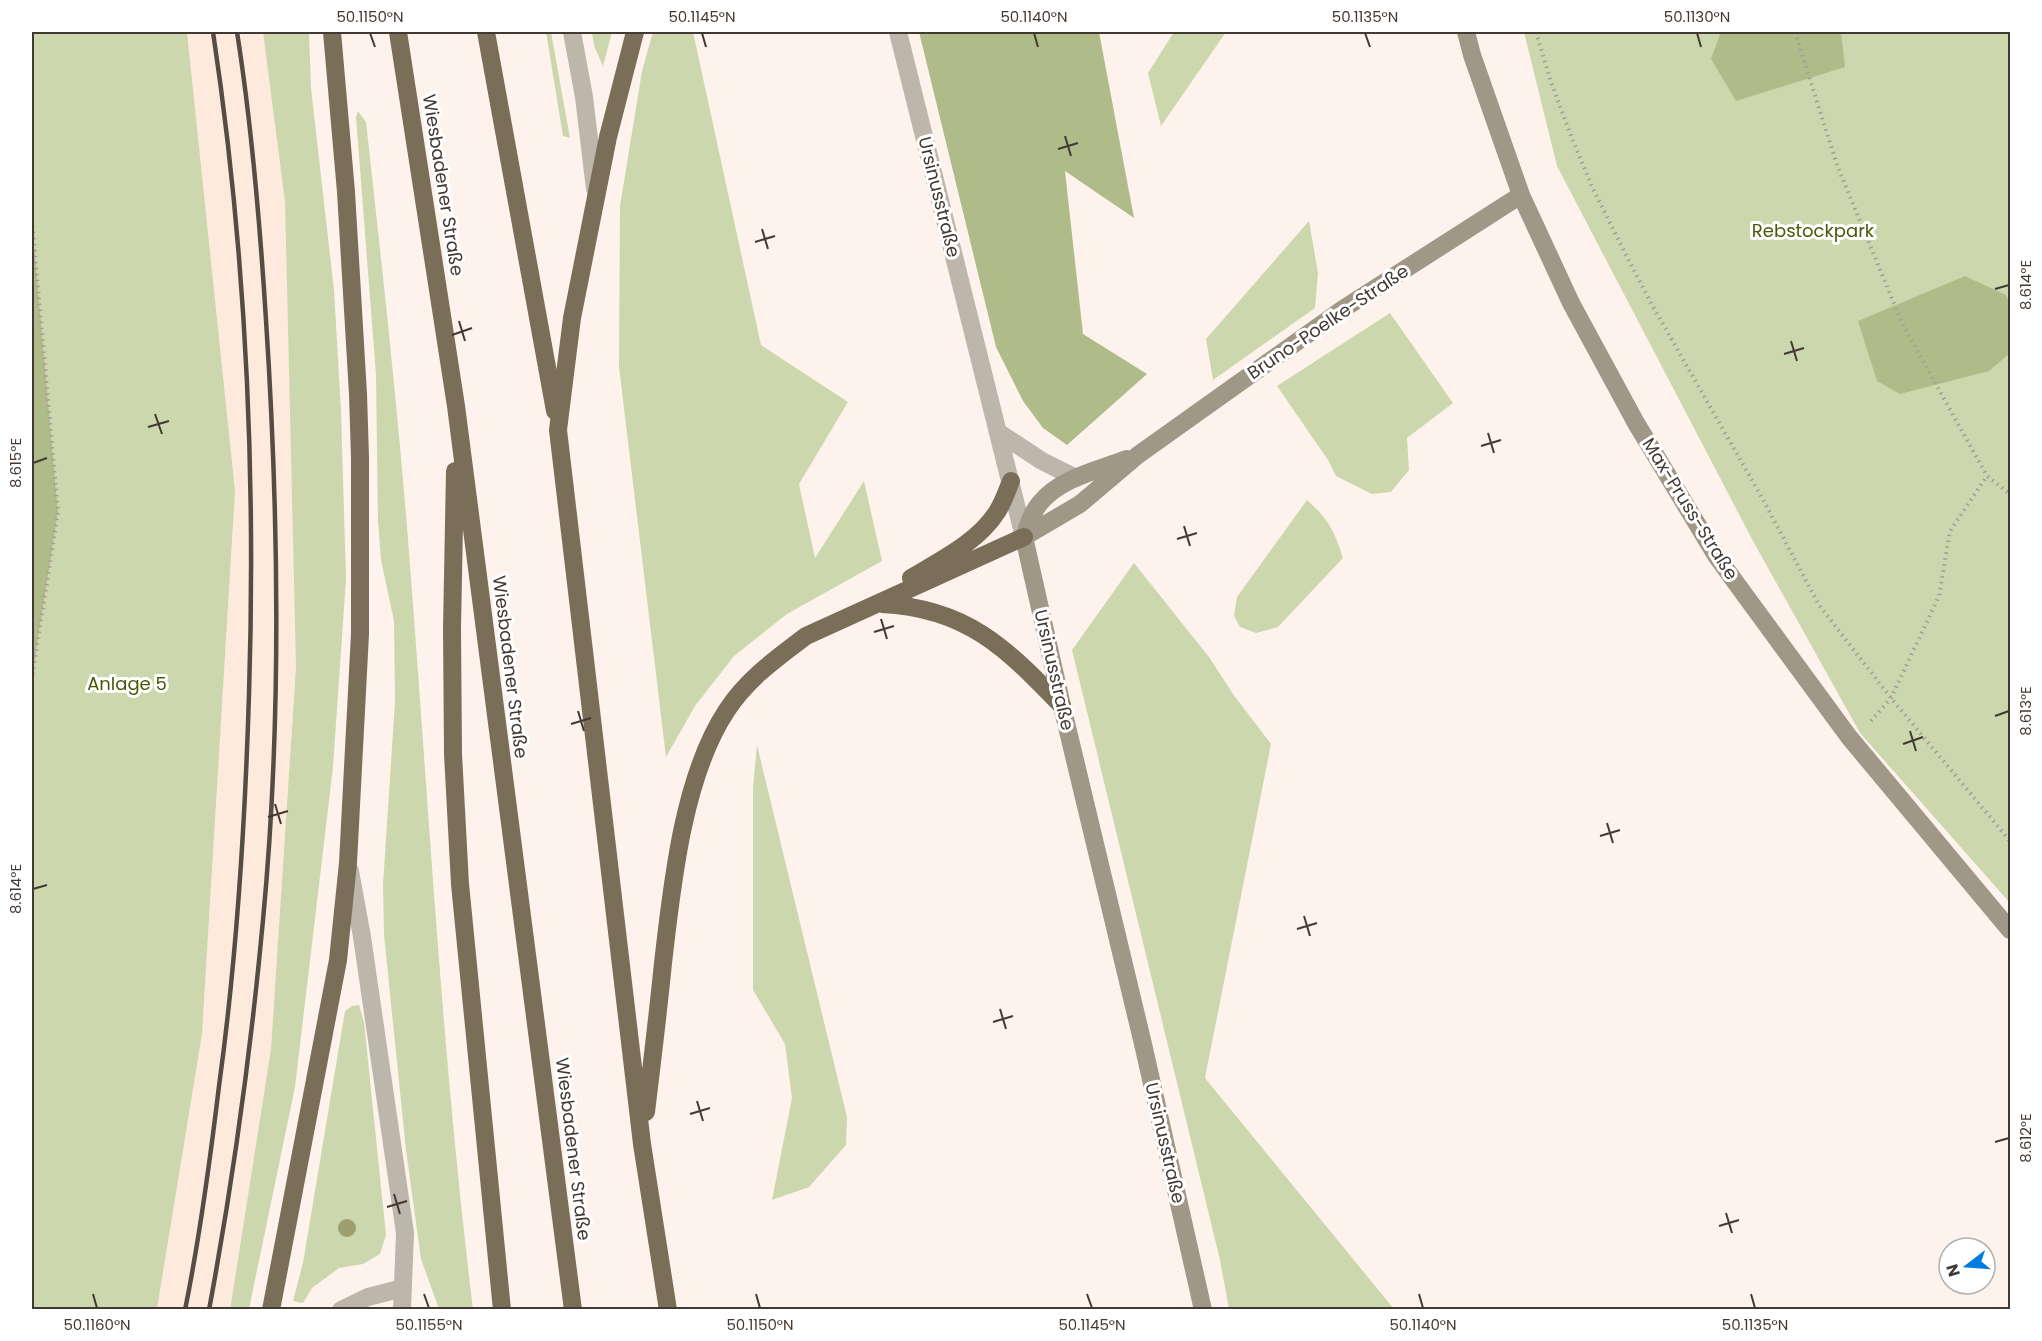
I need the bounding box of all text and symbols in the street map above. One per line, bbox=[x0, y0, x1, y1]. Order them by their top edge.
text: 50.1150°N bbox=[336, 6, 404, 27]
text: 50.1145°N bbox=[668, 6, 736, 27]
text: 50.1140°N bbox=[1000, 6, 1068, 27]
text: 50.1135°N bbox=[1332, 6, 1398, 27]
text: 50.1130°N bbox=[1664, 6, 1730, 27]
street label: Wiesbadener Straße bbox=[417, 92, 470, 278]
street label: Ursinusstraße bbox=[912, 134, 967, 260]
park label: Rebstockpark bbox=[1752, 218, 1875, 243]
street label: Bruno-Poelke-Straße bbox=[1242, 258, 1413, 385]
text: 8.614°E bbox=[2015, 260, 2036, 310]
street label: Max-Pruss-Straße bbox=[1637, 433, 1744, 584]
text: 8.615°E bbox=[5, 438, 26, 488]
street label: Wiesbadener Straße bbox=[487, 574, 534, 760]
street label: Ursinusstraße bbox=[1028, 607, 1081, 733]
park label: Anlage 5 bbox=[87, 671, 167, 696]
text: 8.613°E bbox=[2015, 686, 2036, 736]
text: 8.614°E bbox=[5, 864, 26, 914]
street label: Wiesbadener Straße bbox=[550, 1056, 597, 1242]
street label: Ursinusstraße bbox=[1139, 1080, 1192, 1206]
text: 8.612°E bbox=[2015, 1113, 2036, 1163]
north arrow bbox=[1937, 1236, 1997, 1296]
text: N bbox=[1940, 1261, 1966, 1279]
text: 50.1160°N bbox=[63, 1314, 131, 1335]
text: 50.1155°N bbox=[395, 1314, 463, 1335]
text: 50.1150°N bbox=[726, 1314, 794, 1335]
text: 50.1145°N bbox=[1058, 1314, 1126, 1335]
text: 50.1140°N bbox=[1389, 1314, 1457, 1335]
text: 50.1135°N bbox=[1722, 1314, 1788, 1335]

